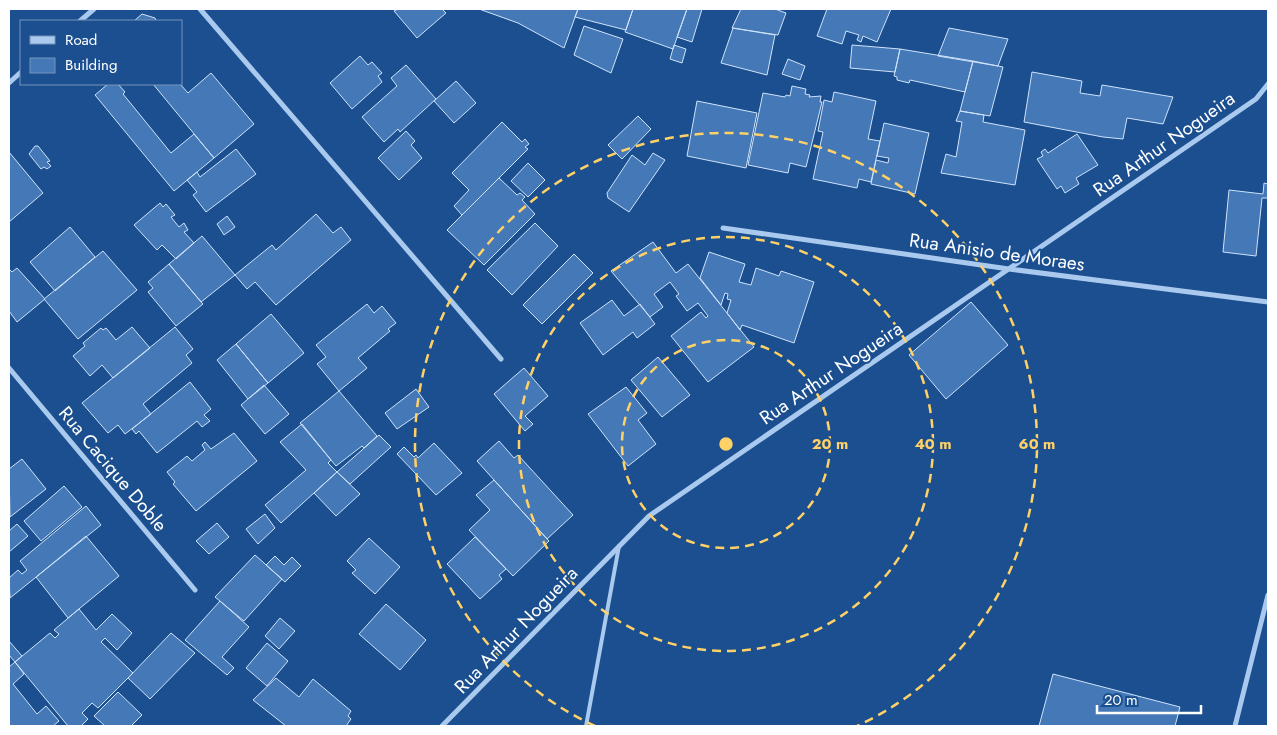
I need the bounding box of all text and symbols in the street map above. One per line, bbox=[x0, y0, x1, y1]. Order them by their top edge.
legend bbox=[20, 20, 182, 85]
text: Road bbox=[65, 29, 97, 51]
text: Building bbox=[65, 54, 117, 76]
street label: Rua Arthur Nogueira bbox=[1088, 85, 1240, 203]
street label: Rua Anisio de Moraes bbox=[908, 226, 1087, 278]
street label: Rua Arthur Nogueira bbox=[754, 315, 908, 431]
street label: Rua Cacique Doble bbox=[52, 400, 174, 538]
text: 20 m bbox=[812, 433, 848, 455]
text: 40 m bbox=[914, 433, 952, 455]
text: 60 m bbox=[1019, 433, 1055, 455]
centre of rings bbox=[717, 435, 735, 453]
street label: Rua Arthur Nogueira bbox=[448, 560, 584, 700]
scale bar bbox=[1097, 682, 1201, 714]
text: 20 m bbox=[1104, 689, 1138, 711]

